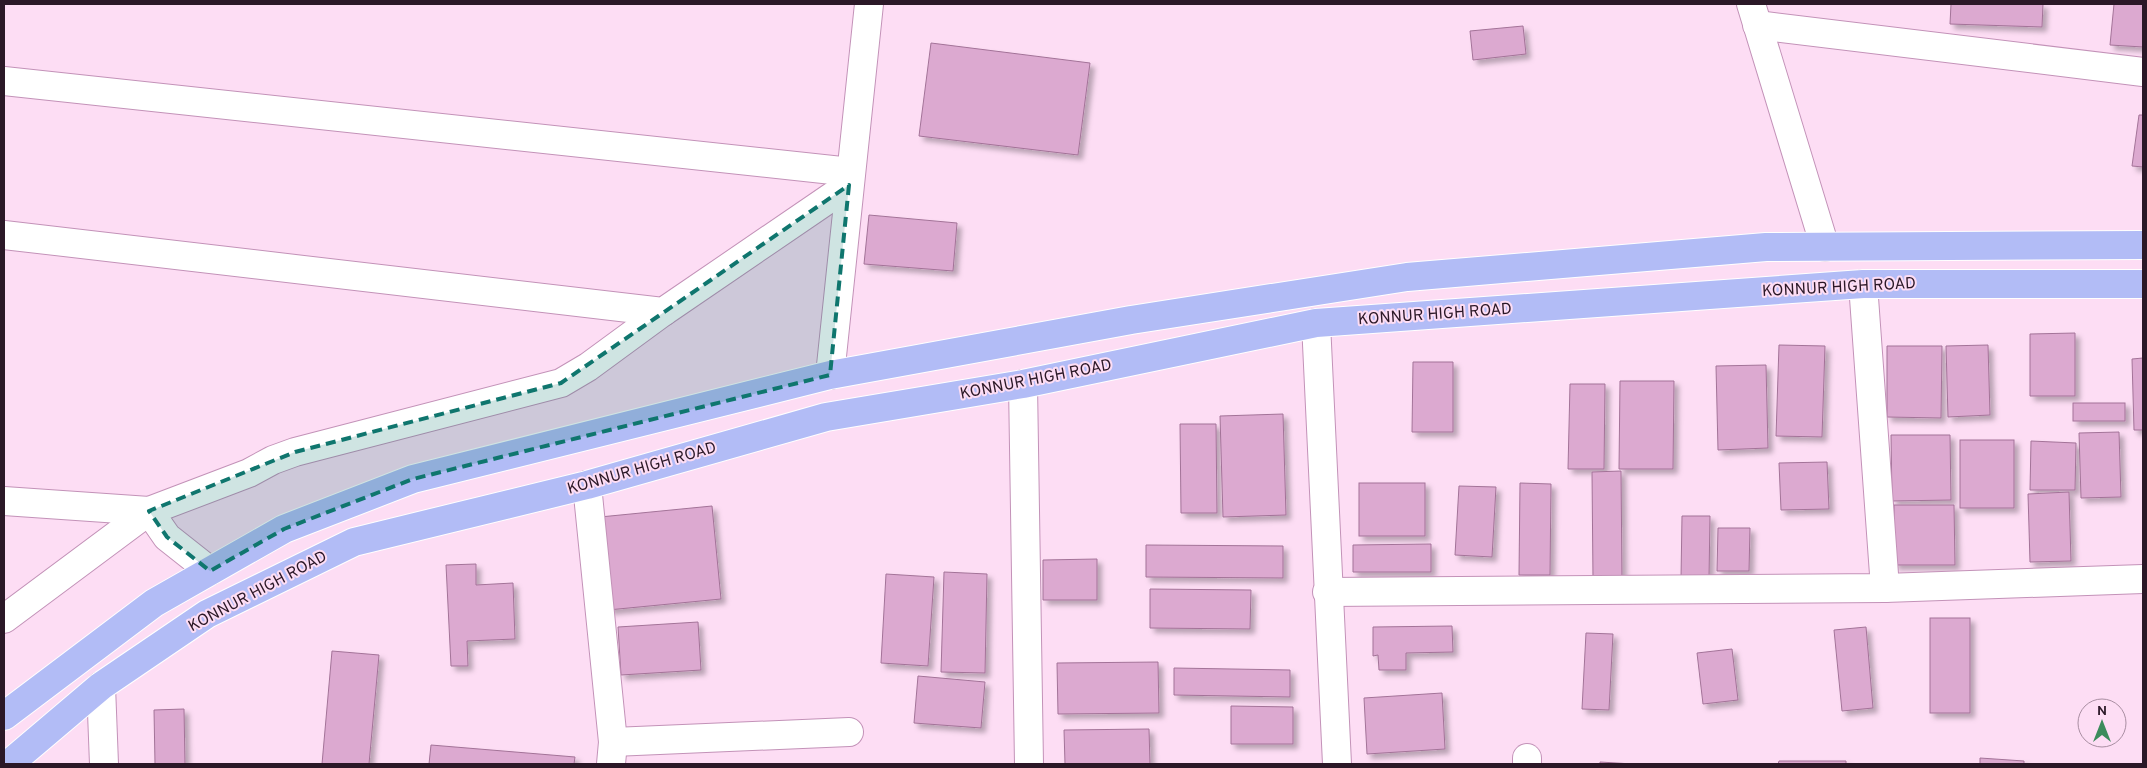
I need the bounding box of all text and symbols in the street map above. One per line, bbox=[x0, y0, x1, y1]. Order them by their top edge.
street label: KONNUR HIGH ROAD bbox=[1761, 274, 1917, 302]
street label: KONNUR HIGH ROAD bbox=[1357, 300, 1513, 330]
street label: KONNUR HIGH ROAD bbox=[958, 355, 1114, 405]
street label: KONNUR HIGH ROAD bbox=[565, 438, 719, 500]
street label: KONNUR HIGH ROAD bbox=[185, 547, 331, 637]
north arrow bbox=[2077, 698, 2127, 748]
text: N bbox=[2097, 703, 2107, 720]

